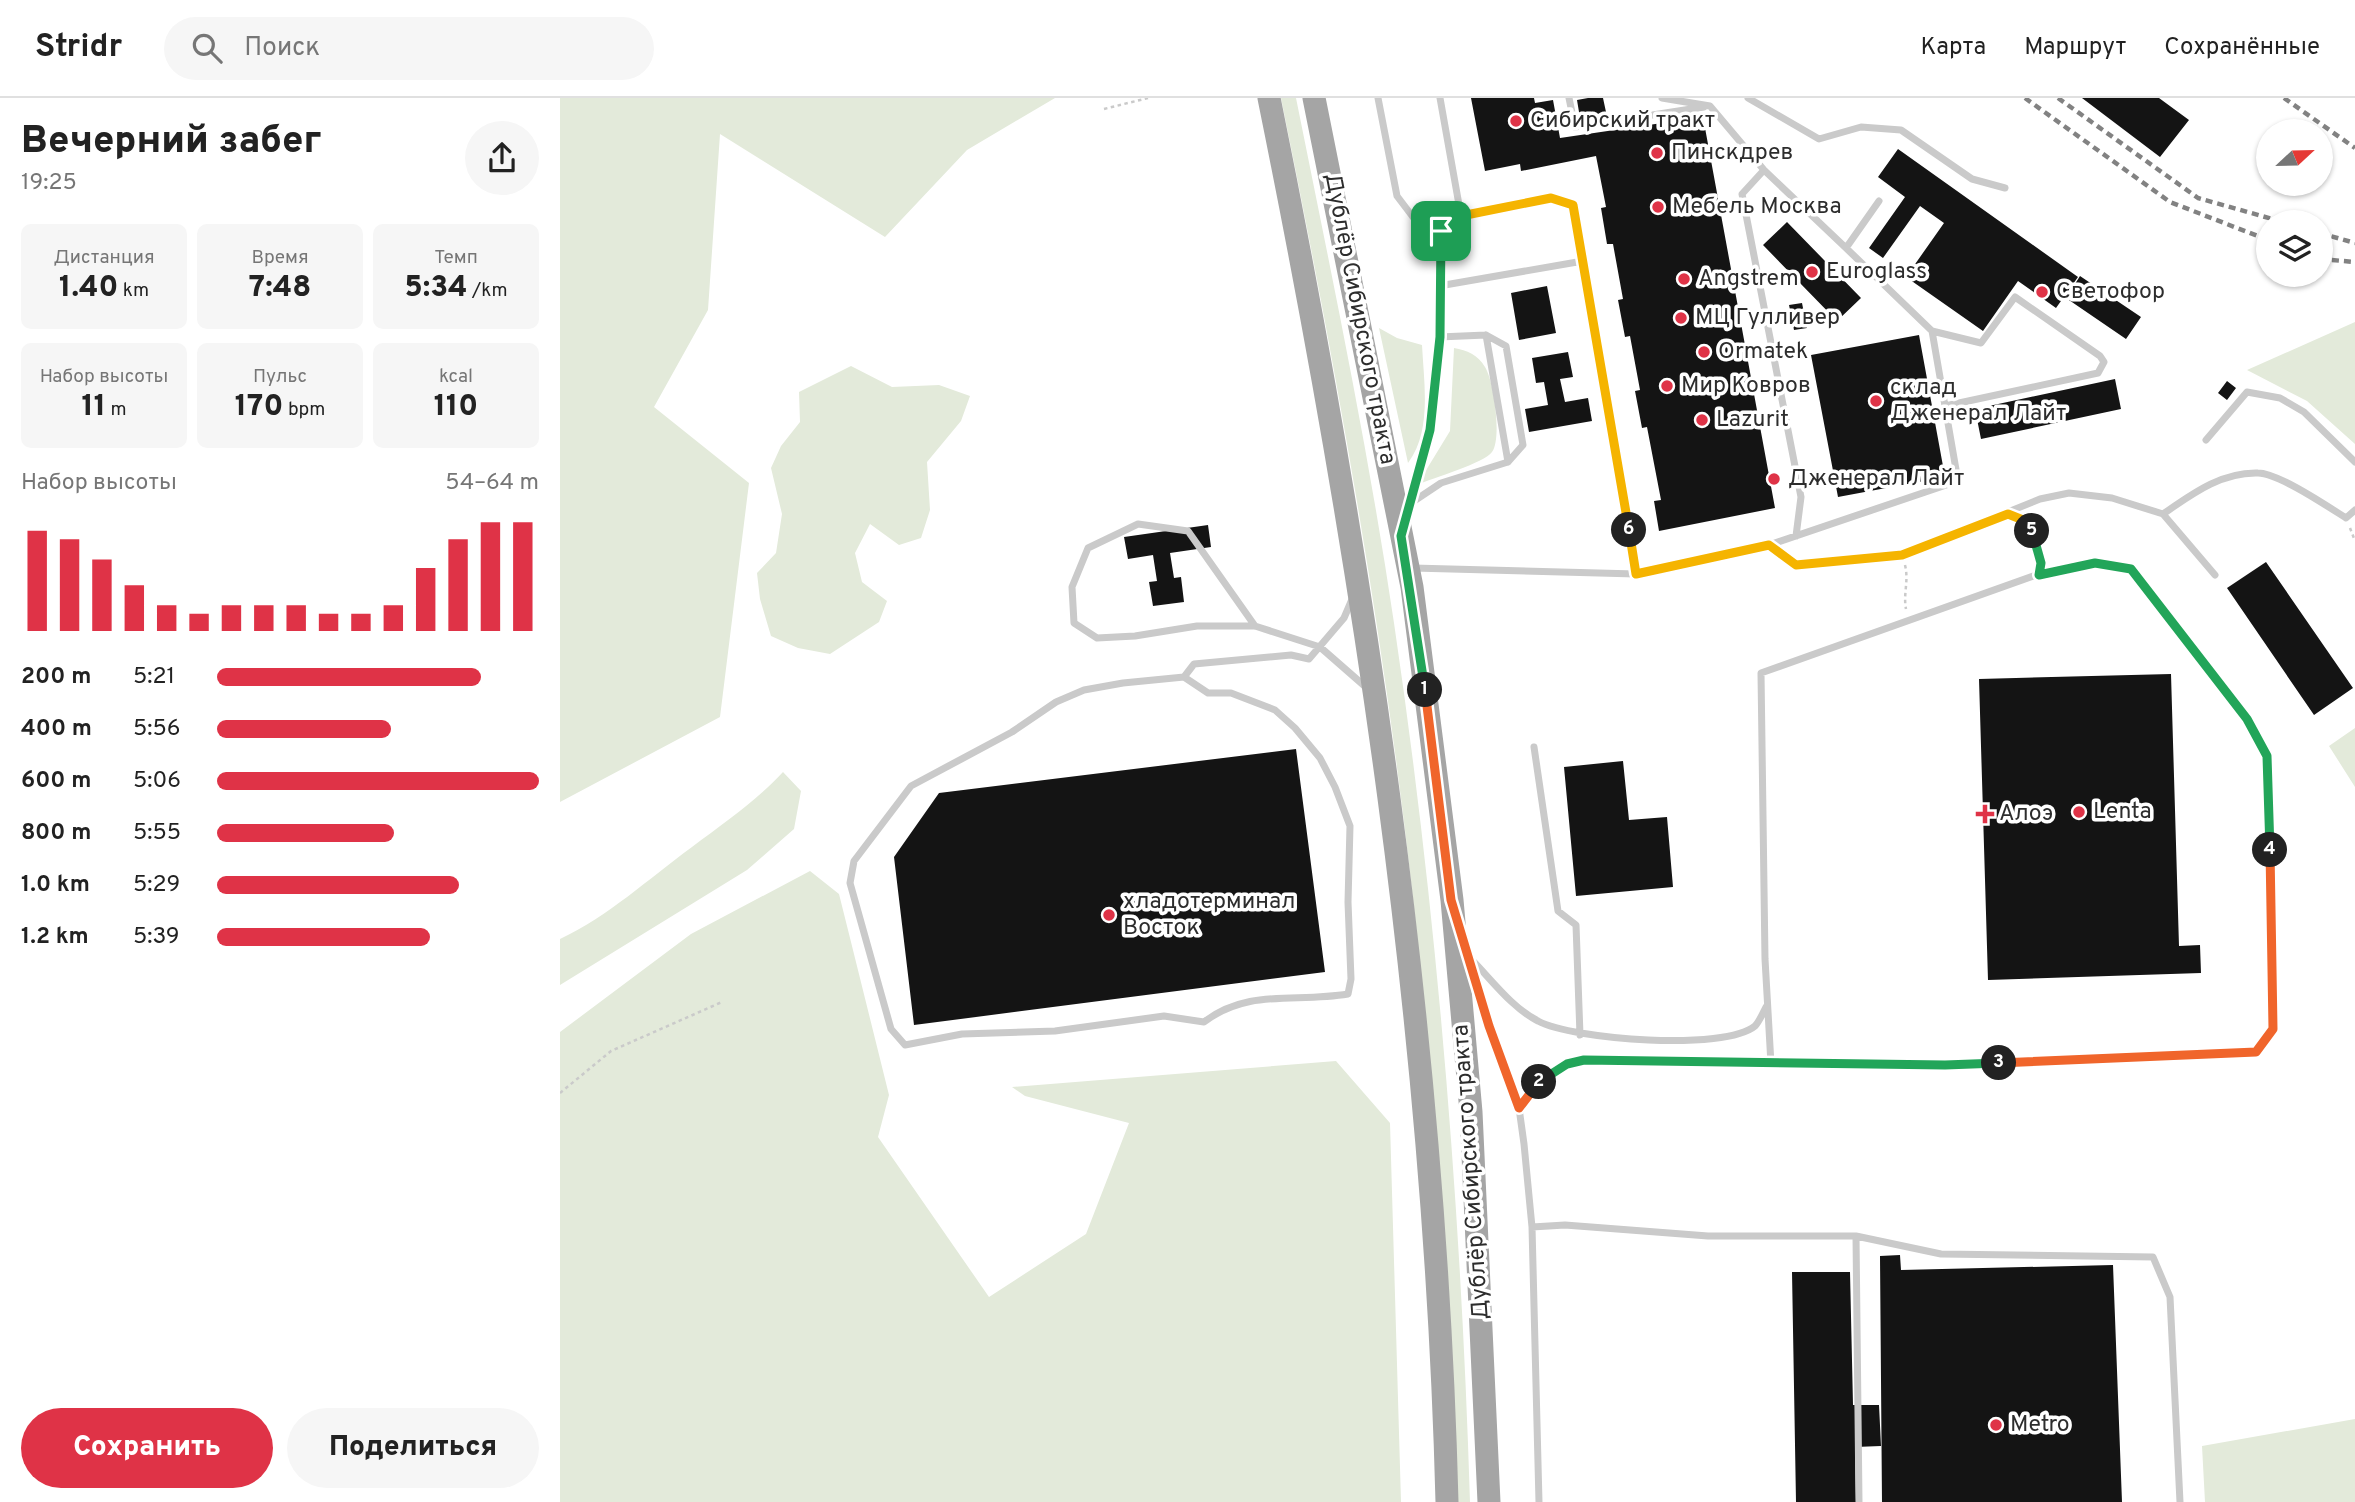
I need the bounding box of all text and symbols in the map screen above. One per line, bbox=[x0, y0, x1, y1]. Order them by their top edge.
search box bbox=[164, 17, 654, 80]
text: Stridr bbox=[35, 27, 122, 69]
icon: search bbox=[188, 29, 226, 67]
text: Поиск bbox=[244, 32, 320, 65]
text: Карта bbox=[1920, 33, 1986, 63]
text: Маршрут bbox=[2024, 33, 2126, 63]
text: Сохранённые bbox=[2164, 33, 2320, 63]
place label: Сибирский тракт bbox=[1530, 107, 1715, 136]
marker: Сибирский тракт bbox=[1508, 113, 1524, 129]
text: Вечерний забег bbox=[21, 118, 321, 167]
north arrow bbox=[2256, 119, 2333, 196]
map controls bbox=[2256, 119, 2333, 287]
button: share bbox=[465, 121, 539, 195]
place label: Пинскдрев bbox=[1671, 139, 1793, 168]
marker: Пинскдрев bbox=[1649, 145, 1665, 161]
text: 19:25 bbox=[21, 169, 77, 198]
street label: Дублёр Сибирского тракта bbox=[1317, 171, 1401, 467]
place label: Мебель Москва bbox=[1672, 193, 1842, 222]
marker: Мебель Москва bbox=[1650, 199, 1666, 215]
pin bbox=[1411, 201, 1471, 261]
button: layers bbox=[2256, 210, 2333, 287]
icon: arrive bbox=[1422, 212, 1460, 250]
text: Дистанция bbox=[53, 246, 155, 270]
text: Время bbox=[251, 246, 309, 270]
text: Темп bbox=[434, 246, 478, 270]
place label: Euroglass bbox=[1826, 258, 1927, 287]
marker: Euroglass bbox=[1804, 264, 1820, 280]
place label: Angstrem bbox=[1698, 265, 1799, 294]
text: 1.40 bbox=[59, 270, 118, 307]
text: 7:48 bbox=[249, 270, 311, 307]
text: 5:34 bbox=[404, 270, 468, 307]
marker: Angstrem bbox=[1676, 271, 1692, 287]
place label: Светофор bbox=[2056, 278, 2165, 307]
text: km bbox=[118, 279, 149, 303]
text: /km bbox=[468, 279, 508, 303]
marker: Светофор bbox=[2034, 284, 2050, 300]
place label: МЦ Гулливер bbox=[1695, 304, 1840, 333]
marker: МЦ Гулливер bbox=[1673, 310, 1689, 326]
place label: Ormatek bbox=[1718, 338, 1808, 367]
marker: Ormatek bbox=[1696, 344, 1712, 360]
text: Набор высоты bbox=[40, 365, 168, 389]
text: Пульс bbox=[253, 365, 307, 389]
text: kcal bbox=[439, 365, 473, 389]
place label: Мир Ковров bbox=[1681, 372, 1811, 401]
place label: склад Дженерал Лайт bbox=[1890, 374, 2066, 429]
marker: Мир Ковров bbox=[1659, 378, 1675, 394]
text: 11 bbox=[81, 389, 106, 426]
text: 170 bbox=[235, 389, 283, 426]
text: 110 bbox=[434, 389, 478, 426]
marker: склад Дженерал Лайт bbox=[1868, 393, 1884, 409]
text: m bbox=[106, 398, 127, 422]
text: bpm bbox=[283, 398, 325, 422]
place label: Lazurit bbox=[1716, 406, 1789, 435]
marker: Lazurit bbox=[1694, 412, 1710, 428]
place label: Дженерал Лайт bbox=[1788, 465, 1964, 494]
text: Набор высоты bbox=[21, 469, 177, 498]
text: 54–64 m bbox=[445, 469, 539, 498]
marker: Дженерал Лайт bbox=[1766, 471, 1782, 487]
pin: 6 bbox=[1612, 512, 1646, 548]
pin: 5 bbox=[2014, 514, 2050, 548]
text: 6 bbox=[1623, 517, 1634, 541]
text: 5 bbox=[2026, 518, 2037, 542]
text: 200 m bbox=[21, 663, 91, 692]
text: 5:21 bbox=[133, 663, 175, 692]
pin: 1 bbox=[1408, 672, 1442, 708]
text: 1 bbox=[1421, 677, 1428, 701]
text: 400 m bbox=[21, 715, 92, 744]
text: 5:56 bbox=[133, 715, 180, 744]
text: 600 m bbox=[21, 767, 91, 796]
text: 5:06 bbox=[133, 767, 181, 796]
place label: Lenta bbox=[2093, 798, 2152, 827]
place label: Алоэ bbox=[1999, 800, 2053, 829]
marker: Lenta bbox=[2071, 804, 2087, 820]
marker: Алоэ bbox=[1977, 806, 1993, 822]
text: 800 m bbox=[21, 819, 91, 848]
text: 5:55 bbox=[133, 819, 181, 848]
pin: 4 bbox=[2252, 832, 2288, 868]
text: 4 bbox=[2263, 837, 2276, 861]
text: 1.0 km bbox=[21, 871, 90, 900]
text: 5:29 bbox=[133, 871, 180, 900]
place label: хладотерминал Восток bbox=[1123, 888, 1295, 943]
marker: хладотерминал Восток bbox=[1101, 907, 1117, 923]
text: 1.2 km bbox=[21, 923, 89, 952]
text: 5:39 bbox=[133, 923, 180, 952]
street label: Дублёр Сибирского тракта bbox=[1447, 1023, 1497, 1321]
pin: 3 bbox=[1982, 1046, 2016, 1080]
text: 3 bbox=[1993, 1050, 2004, 1074]
pin: 2 bbox=[1522, 1065, 1556, 1100]
text: 2 bbox=[1533, 1069, 1544, 1093]
button: Сохранить bbox=[21, 1408, 273, 1488]
button: Поделиться bbox=[287, 1408, 539, 1488]
place label: Metro bbox=[2010, 1411, 2070, 1440]
marker: Metro bbox=[1988, 1417, 2004, 1433]

